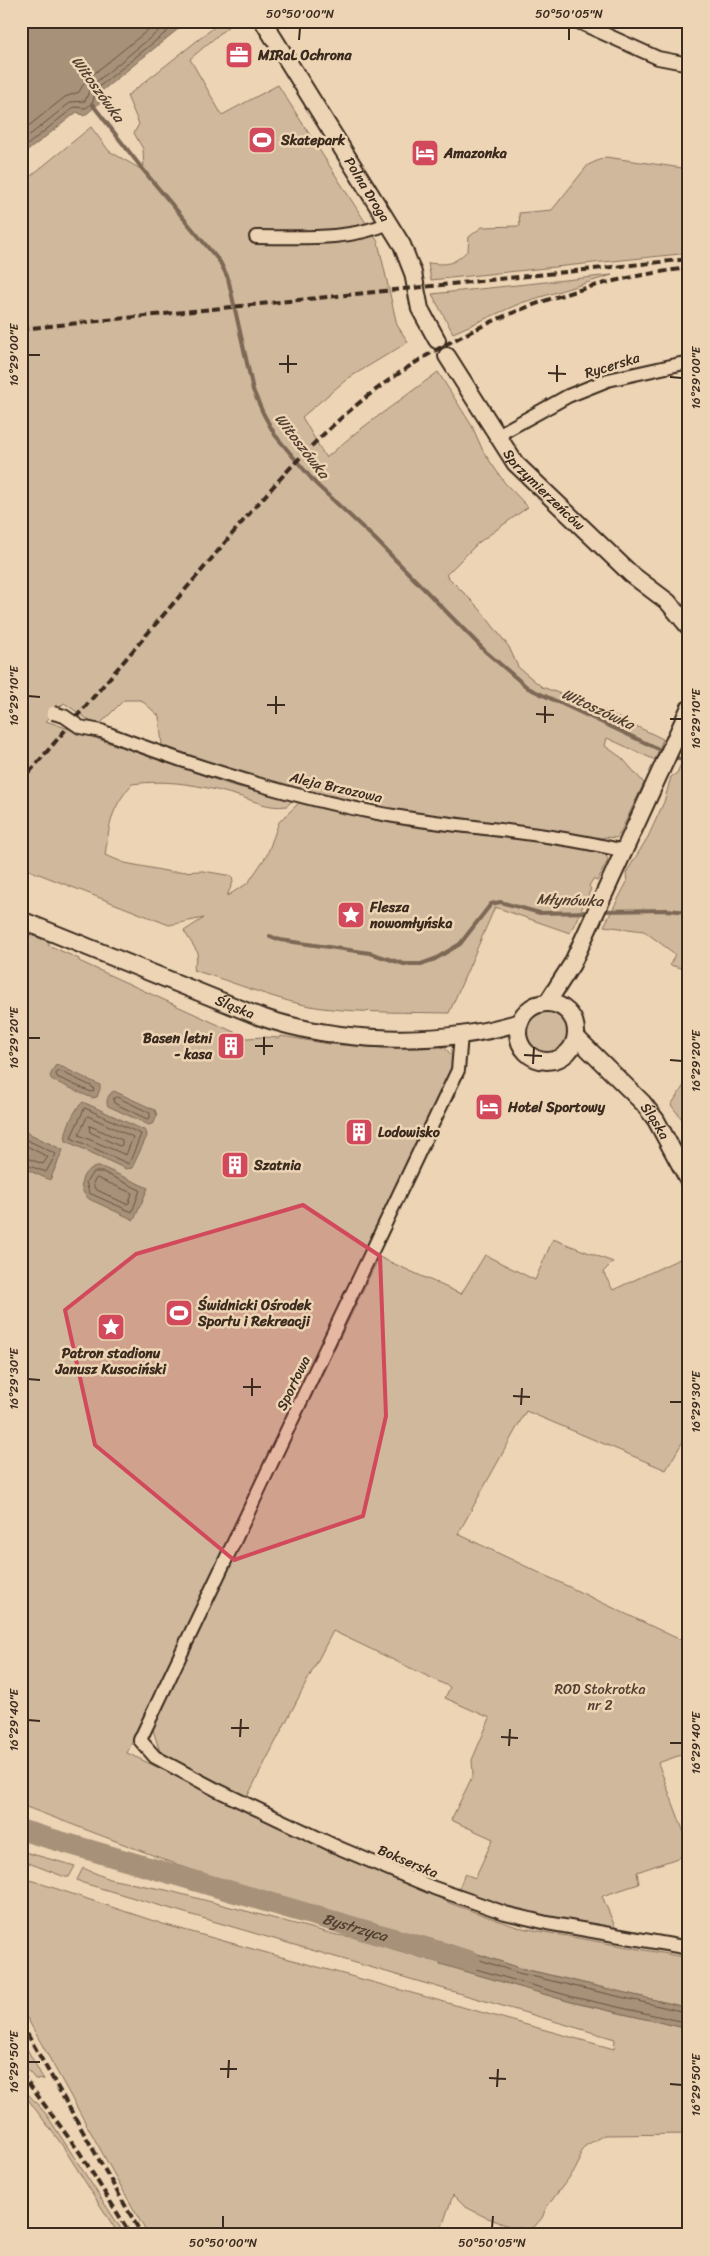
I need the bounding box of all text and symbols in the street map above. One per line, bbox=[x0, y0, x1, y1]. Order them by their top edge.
text: 50°50'00"N bbox=[266, 3, 335, 25]
text: 50°50'05"N bbox=[535, 3, 604, 25]
office icon: MIRaL Ochrona bbox=[224, 40, 254, 70]
place label: MIRaL Ochrona bbox=[257, 43, 352, 68]
water label: Witoszówka bbox=[65, 50, 132, 129]
sports icon: Skatepark bbox=[247, 125, 277, 155]
place label: Skatepark bbox=[280, 128, 346, 153]
hotel icon: Amazonka bbox=[410, 138, 440, 168]
place label: Amazonka bbox=[443, 141, 508, 166]
street label: Polna Droga bbox=[337, 152, 397, 227]
text: 16°29'00"E bbox=[3, 322, 25, 386]
street label: Rycerska bbox=[581, 345, 644, 386]
text: 16°29'00"E bbox=[685, 345, 707, 409]
water label: Witoszówka bbox=[268, 408, 337, 486]
street label: Sprzymierzeńców bbox=[496, 444, 591, 537]
text: 16°29'10"E bbox=[3, 665, 25, 726]
water label: Witoszówka bbox=[557, 681, 640, 738]
text: 16°29'10"E bbox=[685, 688, 707, 749]
street label: Aleja Brzozowa bbox=[286, 764, 386, 810]
water label: Młynówka bbox=[536, 886, 605, 914]
place label: Flesza nowomłyńska bbox=[369, 895, 453, 936]
place icon: Flesza nowomłyńska bbox=[336, 900, 366, 930]
street label: Śląska bbox=[211, 988, 258, 1026]
text: 16°29'20"E bbox=[3, 1006, 25, 1069]
place label: Basen letni - kasa bbox=[143, 1026, 213, 1067]
text: 16°29'20"E bbox=[685, 1029, 707, 1092]
building icon: Basen letni - kasa bbox=[216, 1031, 246, 1061]
hotel icon: Hotel Sportowy bbox=[474, 1092, 504, 1122]
place label: Hotel Sportowy bbox=[507, 1095, 606, 1120]
street label: Śląska bbox=[634, 1097, 677, 1145]
building icon: Lodowisko bbox=[344, 1117, 374, 1147]
place label: Lodowisko bbox=[378, 1120, 441, 1145]
building icon: Szatnia bbox=[220, 1150, 250, 1180]
place label: Szatnia bbox=[253, 1153, 302, 1178]
place label: Świdnicki Ośrodek Sportu i Rekreacji bbox=[197, 1293, 312, 1334]
sports icon: Świdnicki Ośrodek Sportu i Rekreacji bbox=[164, 1298, 194, 1328]
place icon: Patron stadionu Janusz Kusociński bbox=[96, 1312, 126, 1342]
place label: Patron stadionu Janusz Kusociński bbox=[55, 1341, 167, 1382]
text: 16°29'30"E bbox=[3, 1347, 25, 1410]
street label: Sportowa bbox=[269, 1351, 318, 1415]
text: 16°29'30"E bbox=[685, 1370, 707, 1433]
park label: ROD Stokrotka nr 2 bbox=[554, 1677, 646, 1718]
text: 16°29'40"E bbox=[3, 1687, 25, 1751]
text: 16°29'40"E bbox=[685, 1710, 707, 1774]
street label: Bokserska bbox=[374, 1838, 442, 1885]
water label: Bystrzyca bbox=[320, 1906, 392, 1950]
text: 16°29'50"E bbox=[3, 2029, 25, 2093]
text: 16°29'50"E bbox=[685, 2052, 707, 2116]
text: 50°50'00"N bbox=[189, 2232, 258, 2254]
text: 50°50'05"N bbox=[458, 2232, 527, 2254]

